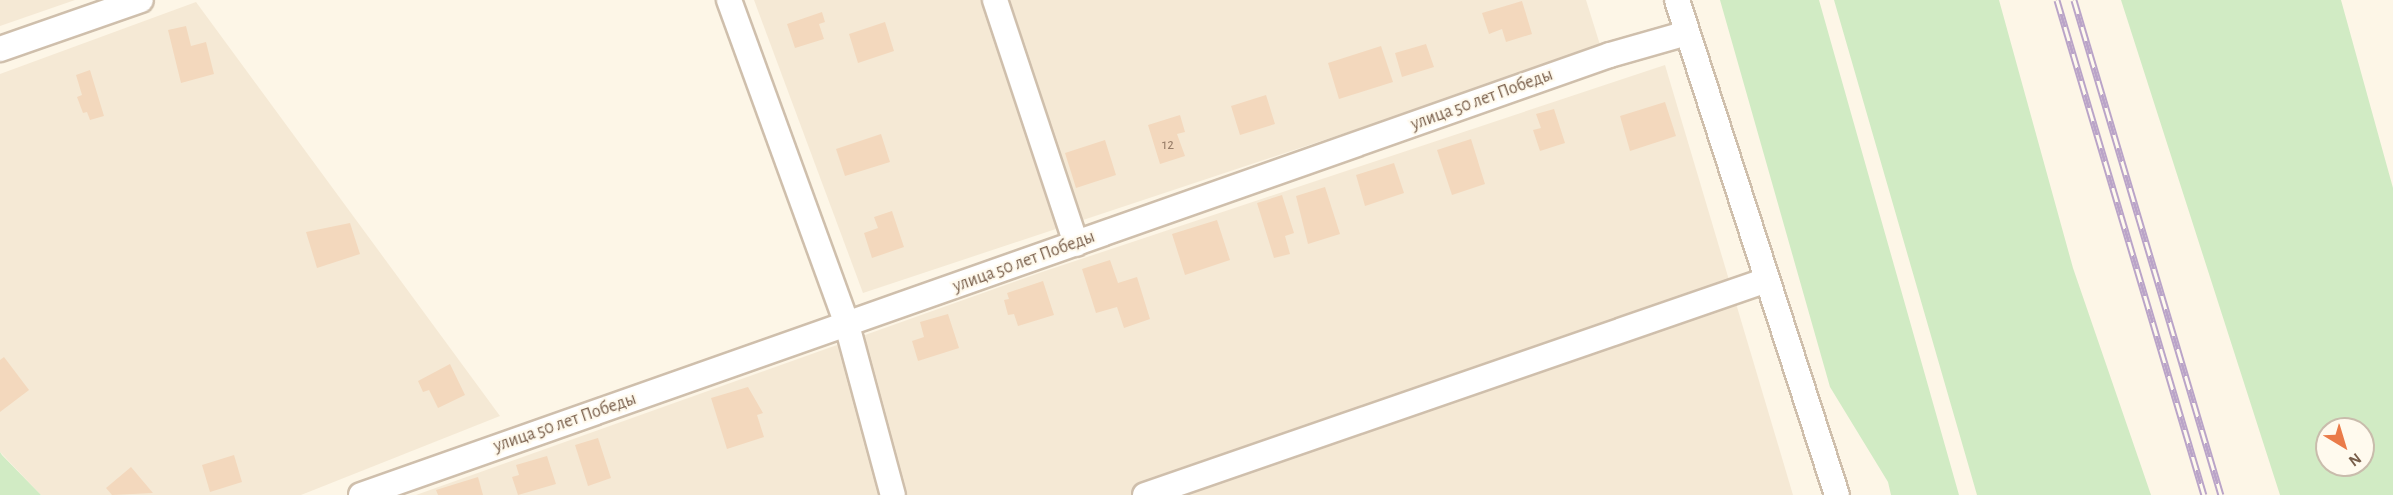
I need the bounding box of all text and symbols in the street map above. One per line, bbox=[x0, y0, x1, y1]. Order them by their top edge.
street label: улица 50 лет Победы bbox=[1408, 64, 1556, 136]
house number: 12 bbox=[1162, 136, 1174, 154]
street label: улица 50 лет Победы bbox=[950, 226, 1098, 298]
street label: улица 50 лет Победы bbox=[491, 388, 639, 458]
north arrow bbox=[2315, 417, 2375, 477]
text: N bbox=[2346, 450, 2364, 469]

